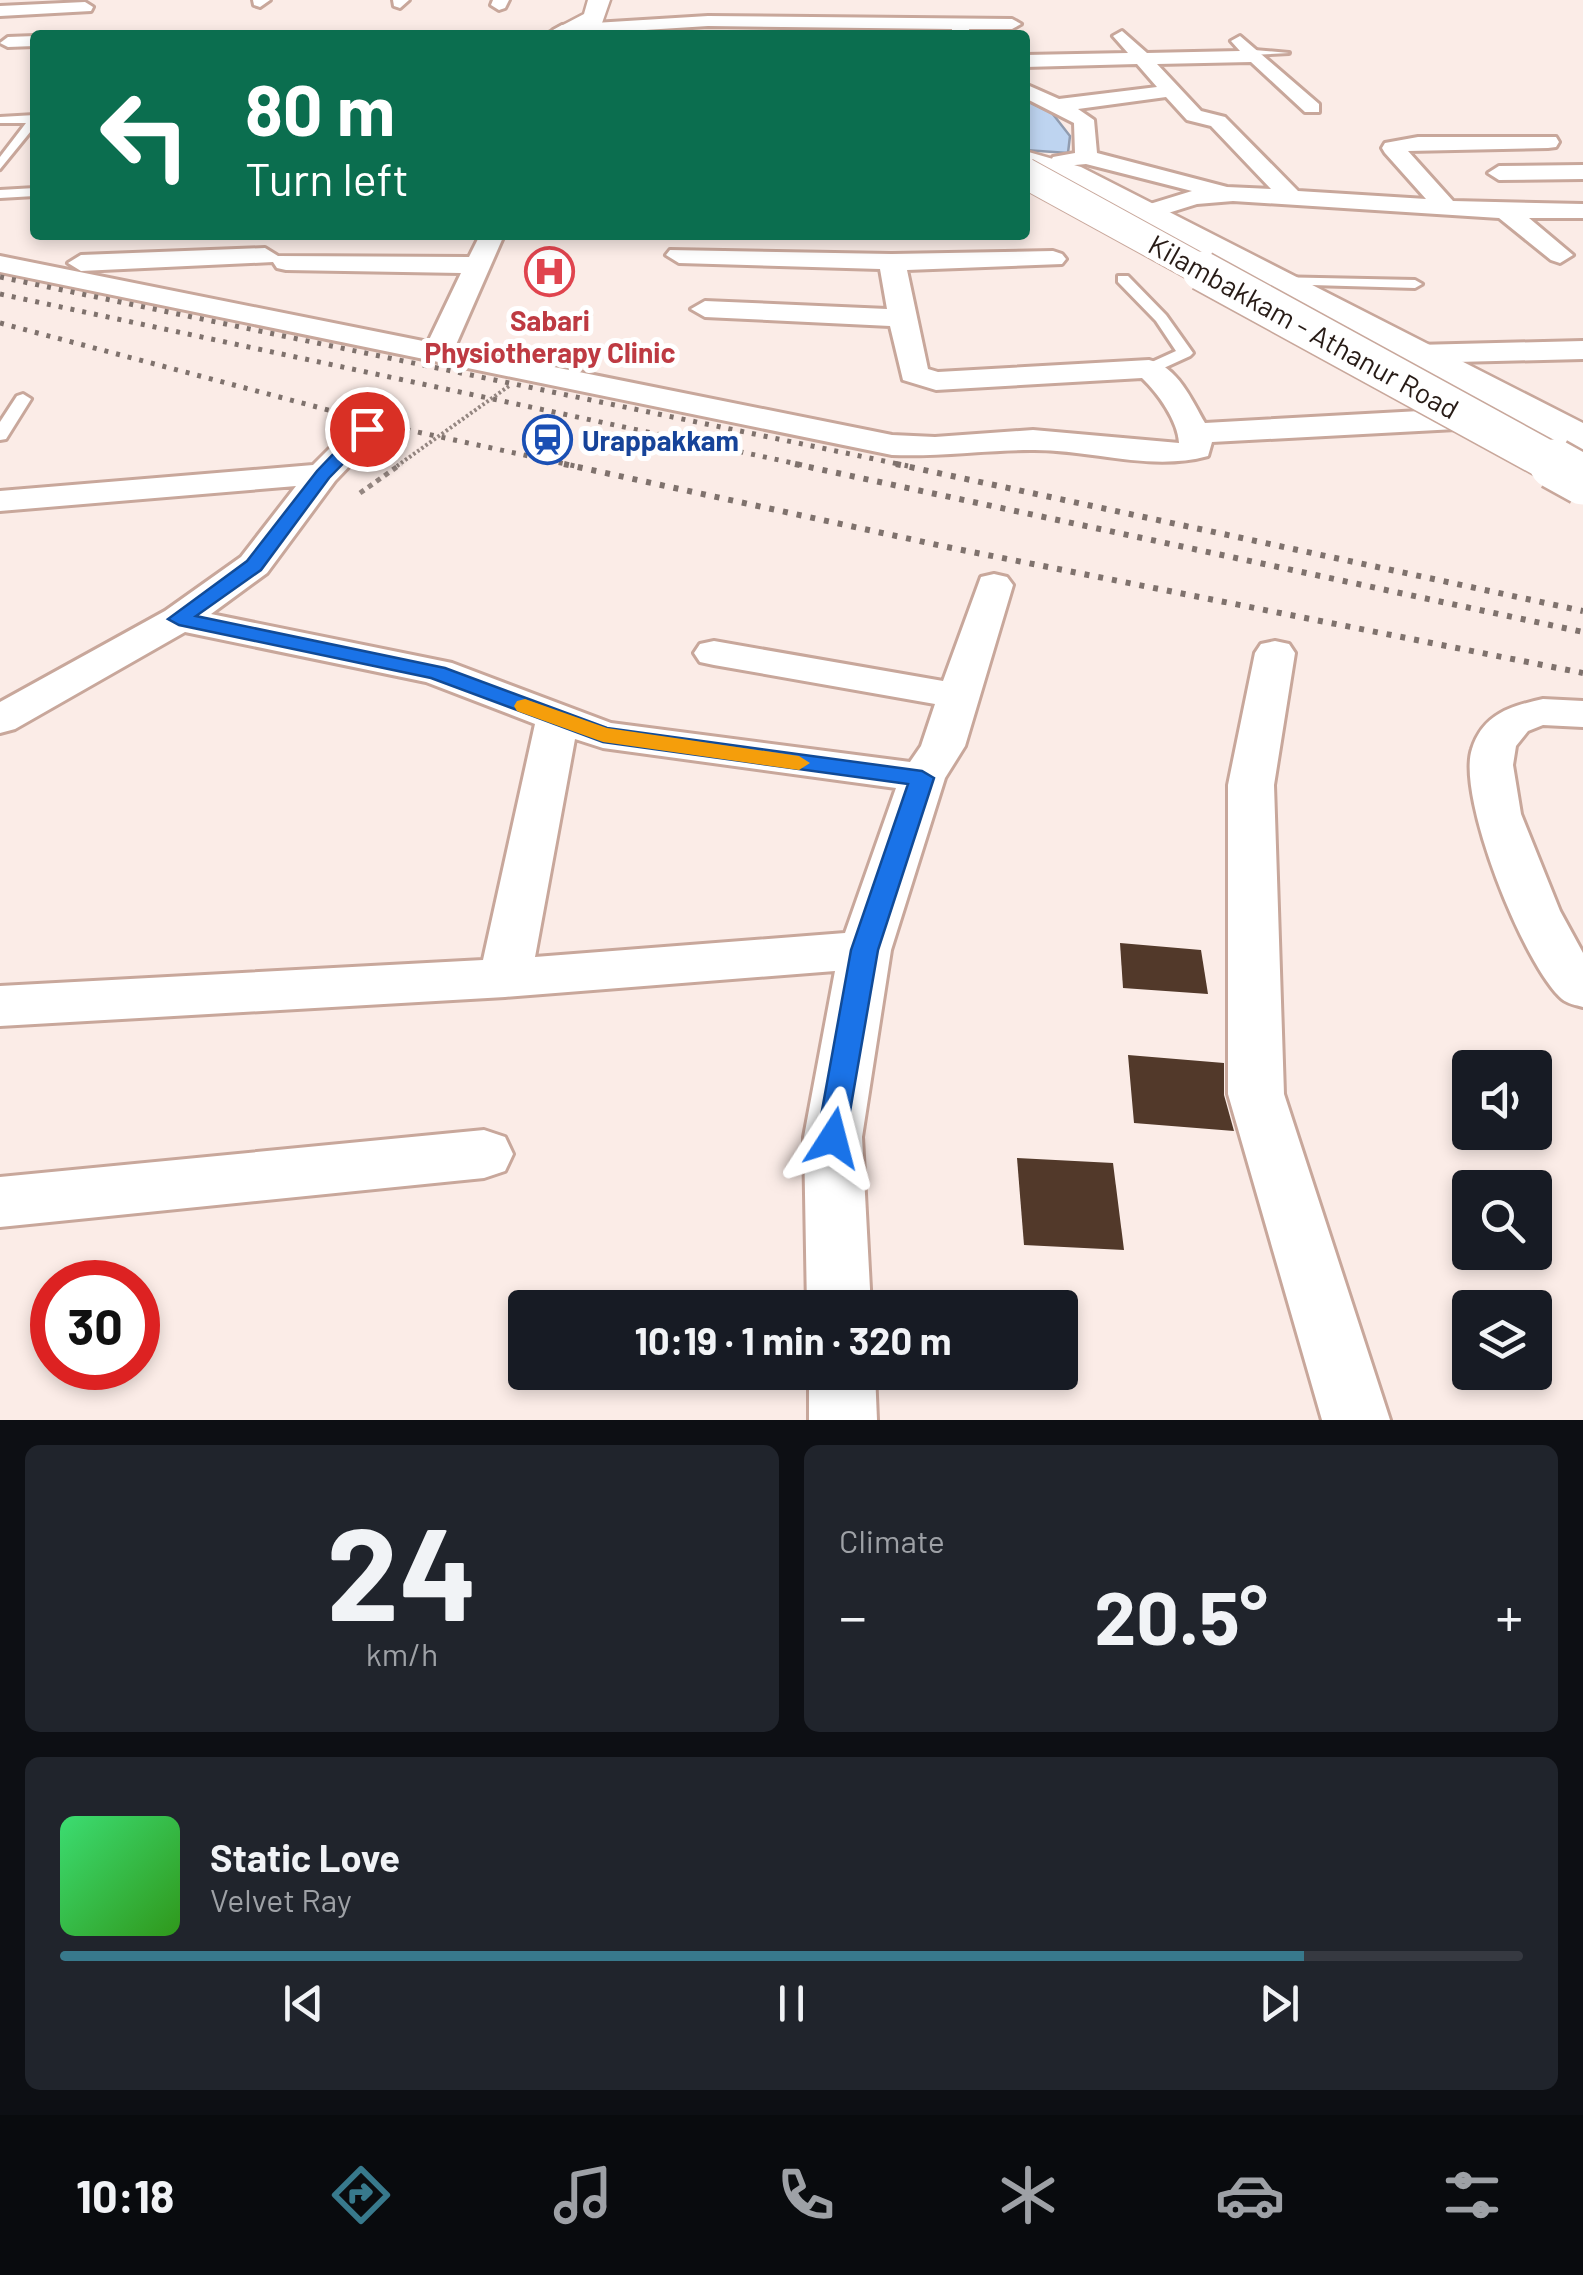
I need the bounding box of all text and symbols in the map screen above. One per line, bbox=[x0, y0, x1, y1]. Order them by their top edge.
text: 80 m bbox=[245, 66, 395, 150]
icon: left bbox=[80, 70, 210, 200]
text: Turn left bbox=[245, 151, 409, 205]
street label: Kilambakkam - Athanur Road bbox=[1143, 226, 1465, 426]
hospital icon: Sabari Physiotherapy Clinic bbox=[524, 246, 576, 298]
place label: Sabari Physiotherapy Clinic bbox=[425, 303, 675, 369]
pin bbox=[325, 387, 410, 472]
icon: arrive bbox=[340, 402, 395, 457]
station icon: Urappakkam bbox=[521, 414, 573, 466]
place label: Urappakkam bbox=[582, 423, 739, 457]
map controls bbox=[1452, 1050, 1552, 1390]
button: sound bbox=[1452, 1050, 1552, 1150]
position arrow bbox=[781, 1086, 885, 1190]
button: search bbox=[1452, 1170, 1552, 1270]
speed limit sign: 30 bbox=[30, 1260, 160, 1390]
button: layers bbox=[1452, 1290, 1552, 1390]
text: 10:19 · 1 min · 320 m bbox=[635, 1317, 951, 1363]
text: 24 bbox=[326, 1491, 478, 1647]
text: Climate bbox=[839, 1521, 945, 1559]
text: 20.5° bbox=[1094, 1570, 1268, 1660]
text: − bbox=[839, 1582, 867, 1648]
text: + bbox=[1495, 1582, 1523, 1648]
text: km/h bbox=[366, 1634, 438, 1672]
text: Static Love bbox=[210, 1834, 400, 1880]
text: Velvet Ray bbox=[210, 1880, 352, 1918]
icon: previous bbox=[276, 1976, 331, 2031]
icon: pause bbox=[764, 1976, 819, 2031]
icon: next bbox=[1252, 1976, 1307, 2031]
icon: directions bbox=[326, 2160, 396, 2230]
icon: music bbox=[548, 2160, 618, 2230]
icon: phone bbox=[771, 2160, 841, 2230]
icon: climate bbox=[993, 2160, 1063, 2230]
icon: car bbox=[1215, 2160, 1285, 2230]
icon: filters bbox=[1437, 2160, 1507, 2230]
text: 10:18 bbox=[76, 2168, 174, 2222]

